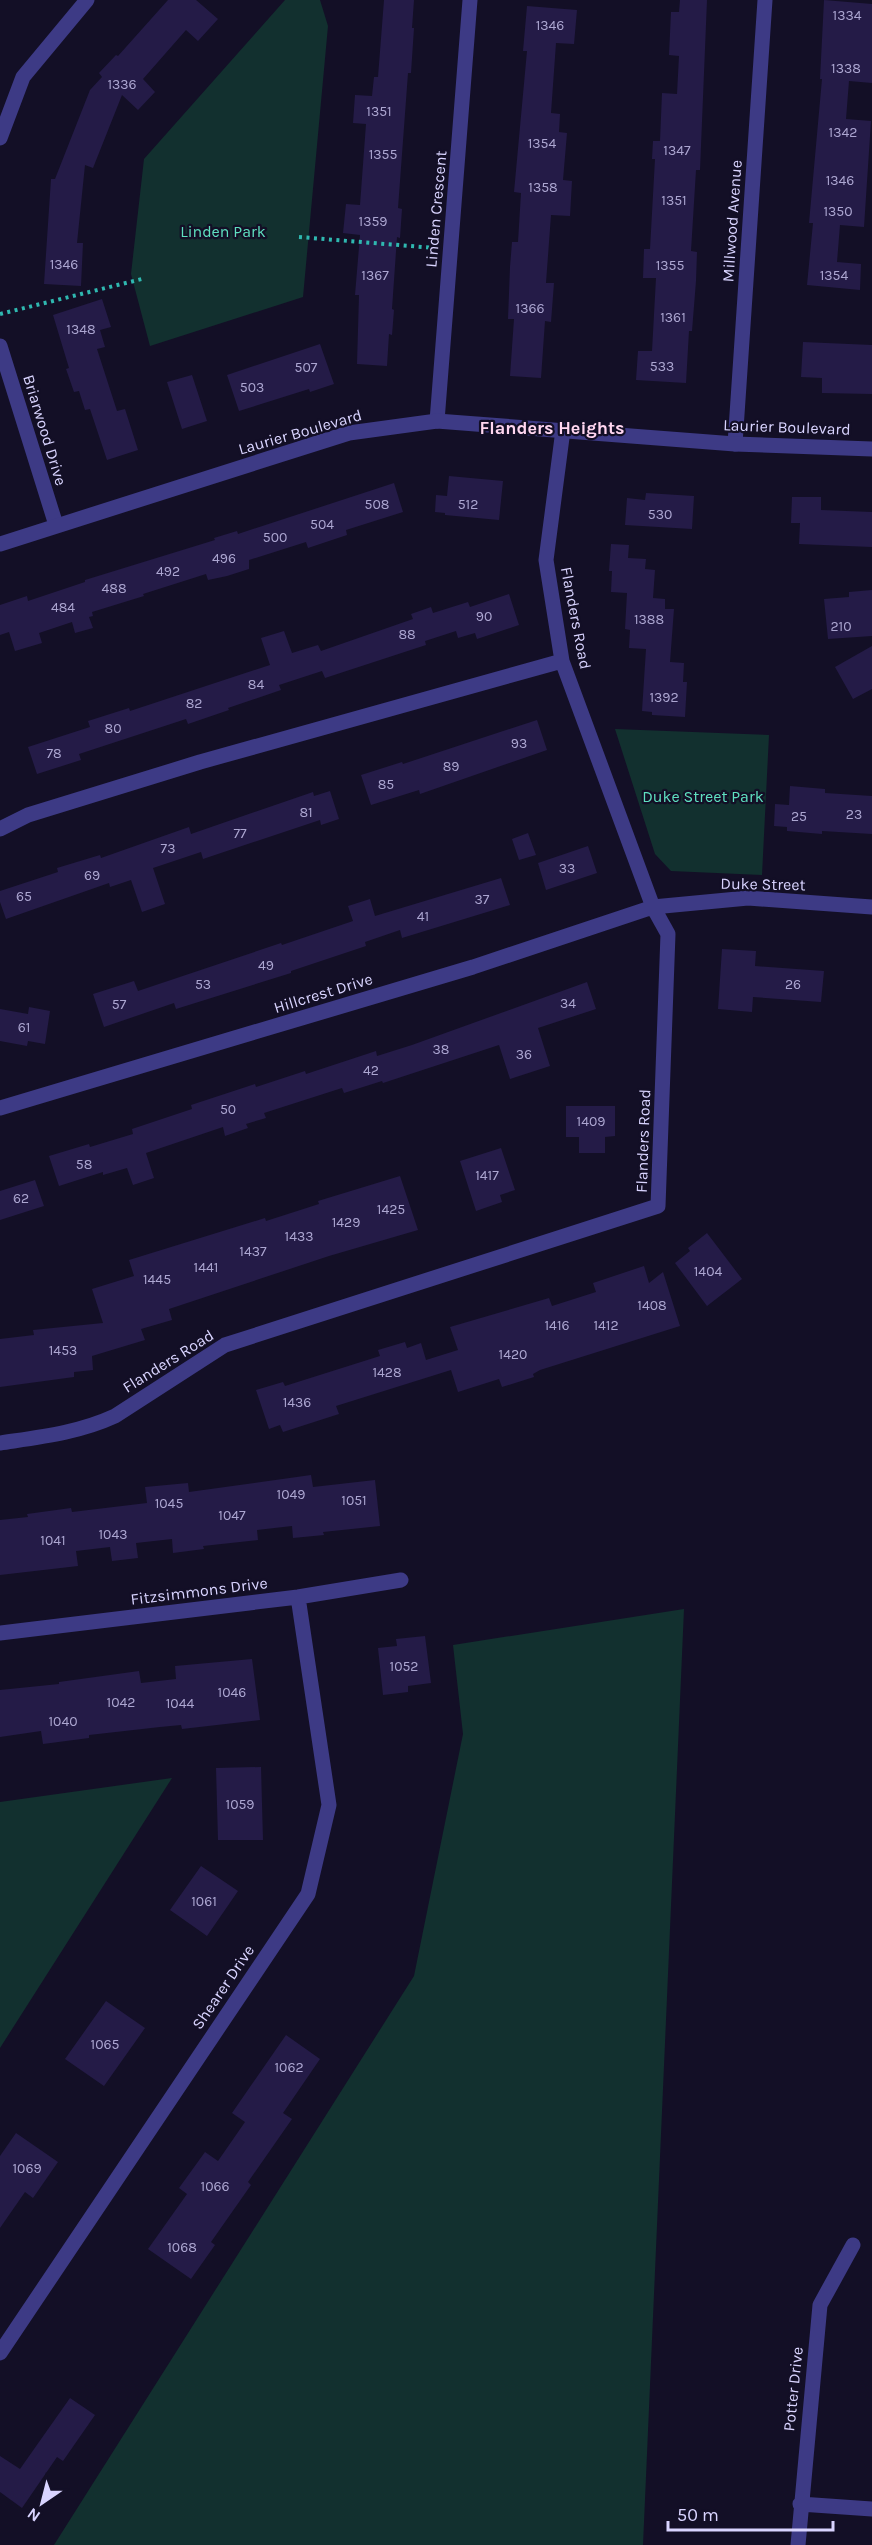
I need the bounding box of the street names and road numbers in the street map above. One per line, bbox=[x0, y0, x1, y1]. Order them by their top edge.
street label: Linden Crescent bbox=[421, 150, 451, 268]
street label: Millwood Avenue bbox=[718, 159, 746, 283]
street label: Briarwood Drive bbox=[19, 372, 71, 488]
street label: Laurier Boulevard bbox=[236, 405, 364, 459]
street label: Laurier Boulevard bbox=[723, 415, 851, 439]
street label: Flanders Road bbox=[557, 565, 595, 671]
street label: Duke Street bbox=[720, 874, 806, 894]
street label: Hillcrest Drive bbox=[271, 969, 375, 1017]
street label: Flanders Road bbox=[632, 1089, 654, 1193]
street label: Flanders Road bbox=[119, 1325, 217, 1397]
street label: Fitzsimmons Drive bbox=[129, 1573, 269, 1609]
street label: Shearer Drive bbox=[188, 1941, 258, 2033]
street label: Potter Drive bbox=[779, 2346, 807, 2432]

